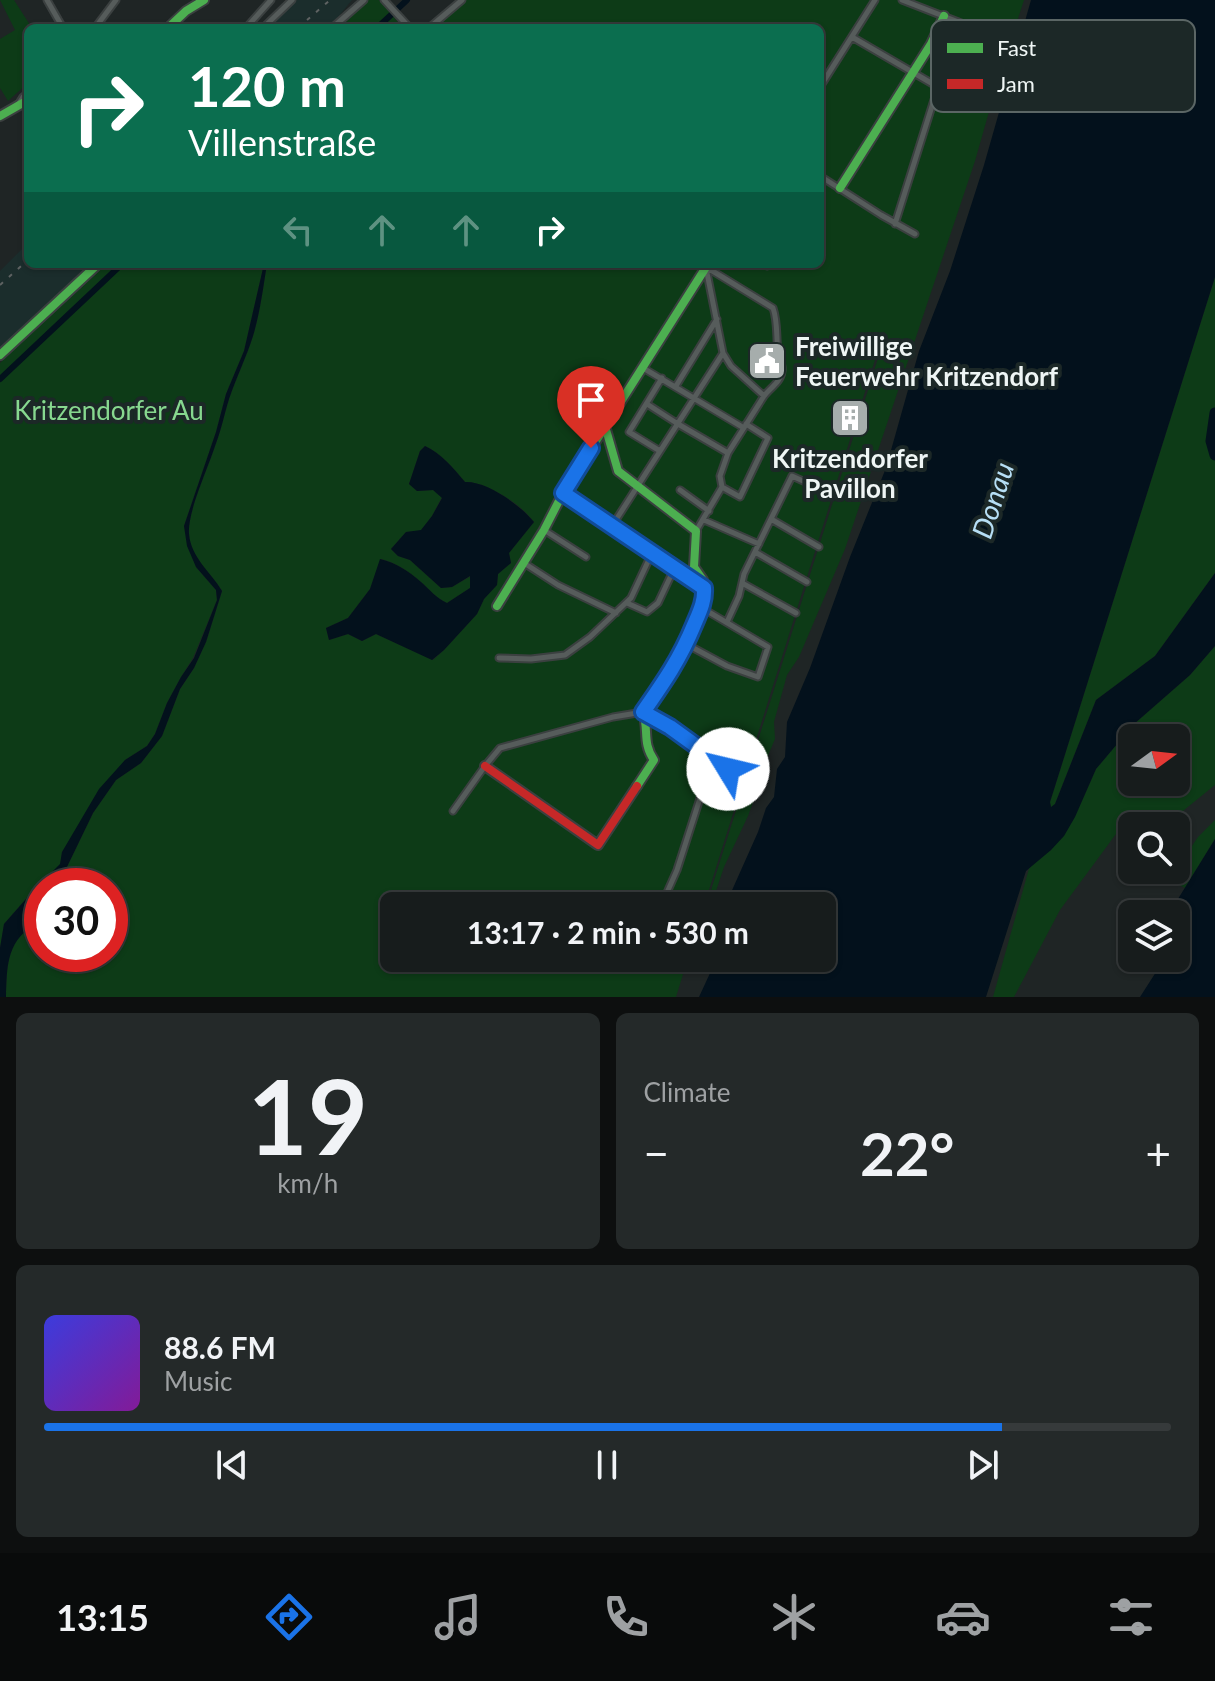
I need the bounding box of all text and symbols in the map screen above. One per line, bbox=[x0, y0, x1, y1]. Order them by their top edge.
legend bbox=[931, 20, 1195, 112]
text: Fast bbox=[997, 34, 1036, 61]
text: 120 m bbox=[188, 52, 346, 119]
icon: right bbox=[56, 56, 160, 160]
text: Jam bbox=[997, 70, 1035, 97]
text: Villenstraße bbox=[188, 120, 376, 164]
icon: left bbox=[276, 208, 320, 252]
icon: ahead bbox=[360, 208, 404, 252]
icon: ahead bbox=[444, 208, 488, 252]
icon: right bbox=[528, 208, 572, 252]
place label: Freiwillige Feuerwehr Kritzendorf bbox=[795, 330, 1059, 392]
public building icon: Freiwillige Feuerwehr Kritzendorf bbox=[746, 340, 788, 382]
pin bbox=[557, 366, 625, 448]
icon: arrive bbox=[569, 378, 613, 422]
park label: Kritzendorfer Au bbox=[14, 394, 204, 426]
building icon: Kritzendorfer Pavillon bbox=[829, 397, 871, 439]
place label: Kritzendorfer Pavillon bbox=[772, 442, 928, 504]
water label: Donau bbox=[964, 458, 1020, 542]
north arrow bbox=[1118, 724, 1190, 796]
map controls bbox=[1118, 724, 1190, 972]
position arrow bbox=[686, 727, 770, 811]
button: search bbox=[1118, 812, 1190, 884]
speed limit sign: 30 bbox=[24, 868, 128, 972]
button: layers bbox=[1118, 900, 1190, 972]
text: 13:17 · 2 min · 530 m bbox=[467, 914, 749, 950]
text: 19 bbox=[247, 1052, 368, 1177]
text: Climate bbox=[644, 1076, 730, 1108]
text: 22° bbox=[860, 1117, 955, 1189]
text: − bbox=[644, 1127, 669, 1179]
text: + bbox=[1145, 1127, 1171, 1179]
text: km/h bbox=[277, 1167, 338, 1199]
text: 88.6 FM bbox=[164, 1329, 276, 1365]
text: Music bbox=[164, 1365, 232, 1397]
icon: previous bbox=[210, 1443, 254, 1487]
icon: pause bbox=[585, 1443, 629, 1487]
icon: next bbox=[961, 1443, 1005, 1487]
icon: directions bbox=[261, 1589, 317, 1645]
icon: music bbox=[430, 1589, 486, 1645]
icon: phone bbox=[598, 1589, 654, 1645]
icon: climate bbox=[766, 1589, 822, 1645]
icon: car bbox=[935, 1589, 991, 1645]
icon: filters bbox=[1103, 1589, 1159, 1645]
text: 13:15 bbox=[56, 1595, 149, 1639]

